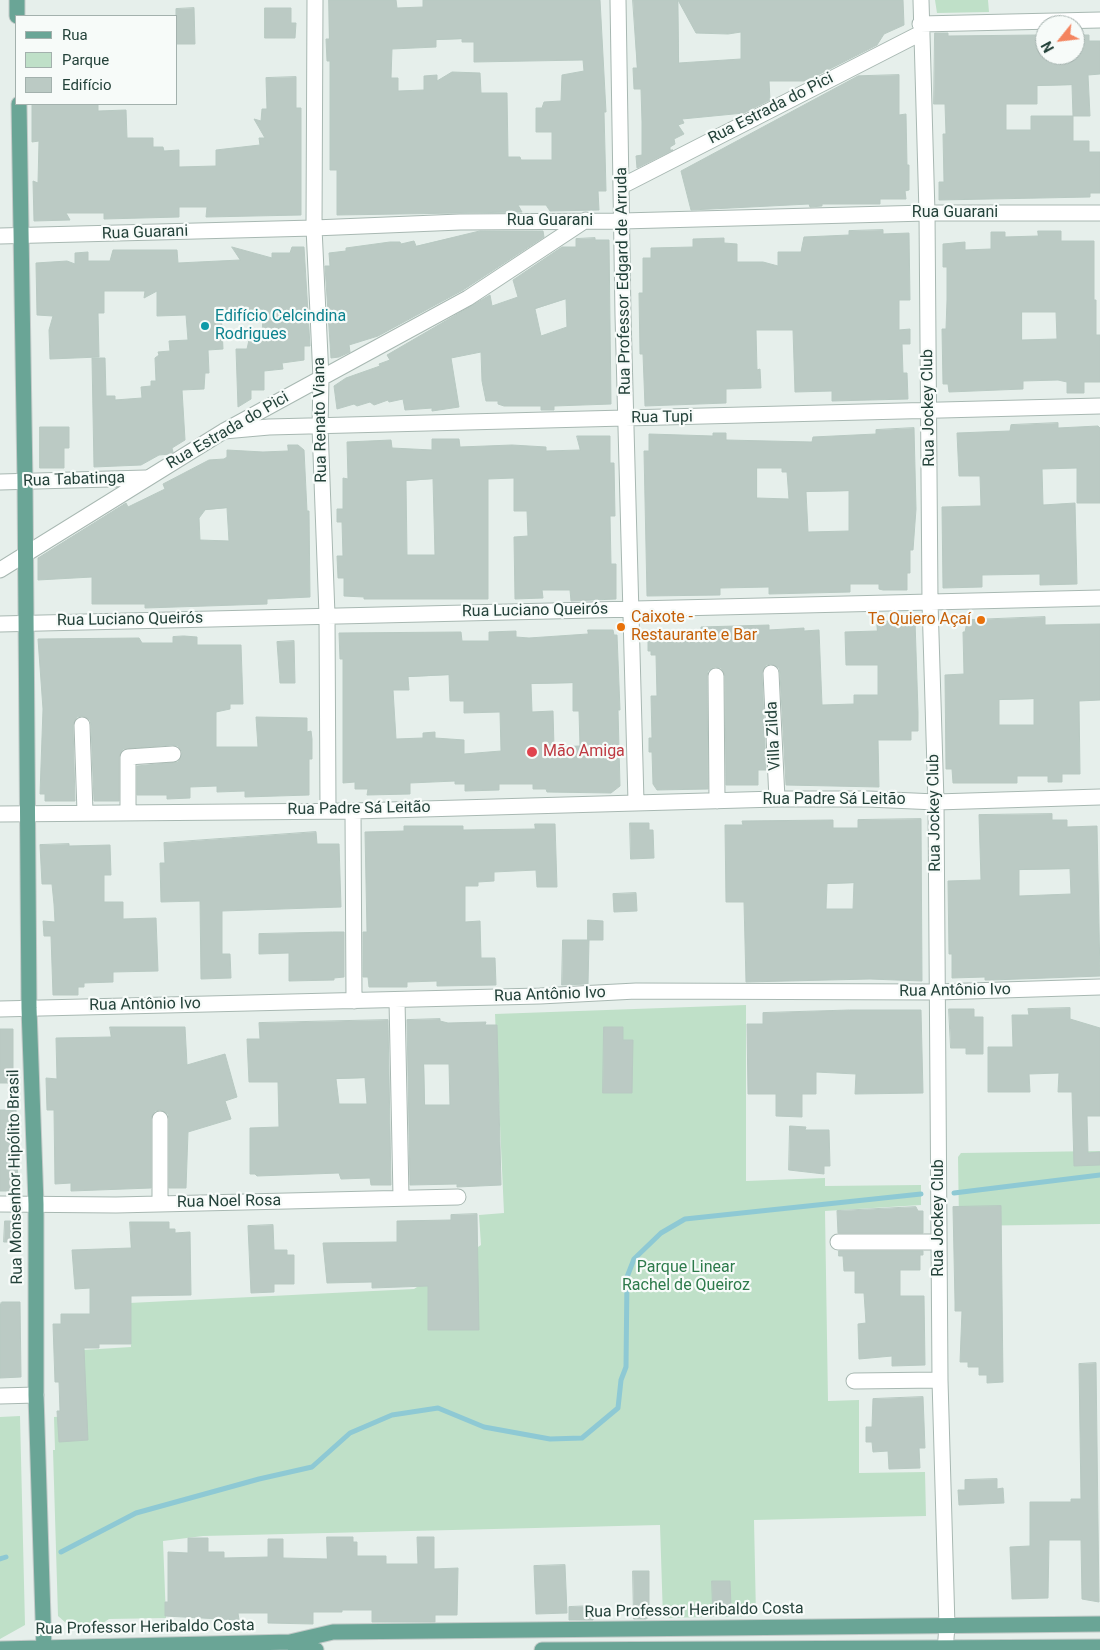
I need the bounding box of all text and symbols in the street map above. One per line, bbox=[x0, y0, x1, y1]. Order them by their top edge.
legend bbox=[15, 15, 178, 105]
north arrow bbox=[1035, 15, 1085, 65]
text: Rua bbox=[62, 26, 88, 44]
text: N bbox=[1038, 39, 1057, 55]
text: Parque bbox=[62, 51, 109, 69]
street label: Rua Estrada do Pici bbox=[705, 69, 837, 149]
text: Edifício bbox=[62, 76, 111, 94]
street label: Rua Professor Edgard de Arruda bbox=[612, 167, 636, 395]
street label: Rua Guarani bbox=[912, 203, 998, 223]
street label: Rua Guarani bbox=[507, 211, 593, 231]
street label: Rua Guarani bbox=[102, 222, 188, 244]
place label: Edifício Celcindina Rodrigues bbox=[215, 307, 346, 345]
marker: Edifício Celcindina Rodrigues bbox=[199, 320, 211, 332]
street label: Rua Jockey Club bbox=[918, 349, 940, 467]
street label: Rua Renato Viana bbox=[310, 357, 332, 483]
street label: Rua Estrada do Pici bbox=[164, 388, 292, 474]
street label: Rua Tupi bbox=[631, 408, 693, 428]
street label: Rua Tabatinga bbox=[23, 469, 125, 491]
street label: Rua Luciano Queirós bbox=[462, 600, 608, 622]
place label: Caixote - Restaurante e Bar bbox=[631, 608, 757, 646]
street label: Rua Luciano Queirós bbox=[57, 609, 203, 631]
place label: Te Quiero Açaí bbox=[868, 610, 971, 630]
marker: Te Quiero Açaí bbox=[975, 614, 987, 626]
marker: Caixote - Restaurante e Bar bbox=[615, 621, 627, 633]
street label: Villa Zilda bbox=[763, 701, 785, 771]
place label: Mão Amiga bbox=[543, 742, 625, 762]
marker: Mão Amiga bbox=[525, 745, 539, 759]
street label: Rua Jockey Club bbox=[924, 754, 946, 872]
street label: Rua Padre Sá Leitão bbox=[762, 790, 906, 810]
street label: Rua Padre Sá Leitão bbox=[287, 798, 431, 820]
street label: Rua Antônio Ivo bbox=[899, 980, 1011, 1002]
street label: Rua Antônio Ivo bbox=[494, 983, 606, 1007]
street label: Rua Antônio Ivo bbox=[89, 994, 201, 1016]
street label: Rua Monsenhor Hipólito Brasil bbox=[5, 1069, 27, 1285]
street label: Rua Jockey Club bbox=[929, 1159, 949, 1277]
street label: Rua Noel Rosa bbox=[177, 1191, 281, 1213]
park label: Parque Linear Rachel de Queiroz bbox=[622, 1258, 750, 1296]
street label: Rua Professor Heribaldo Costa bbox=[584, 1599, 804, 1623]
street label: Rua Professor Heribaldo Costa bbox=[35, 1616, 255, 1640]

